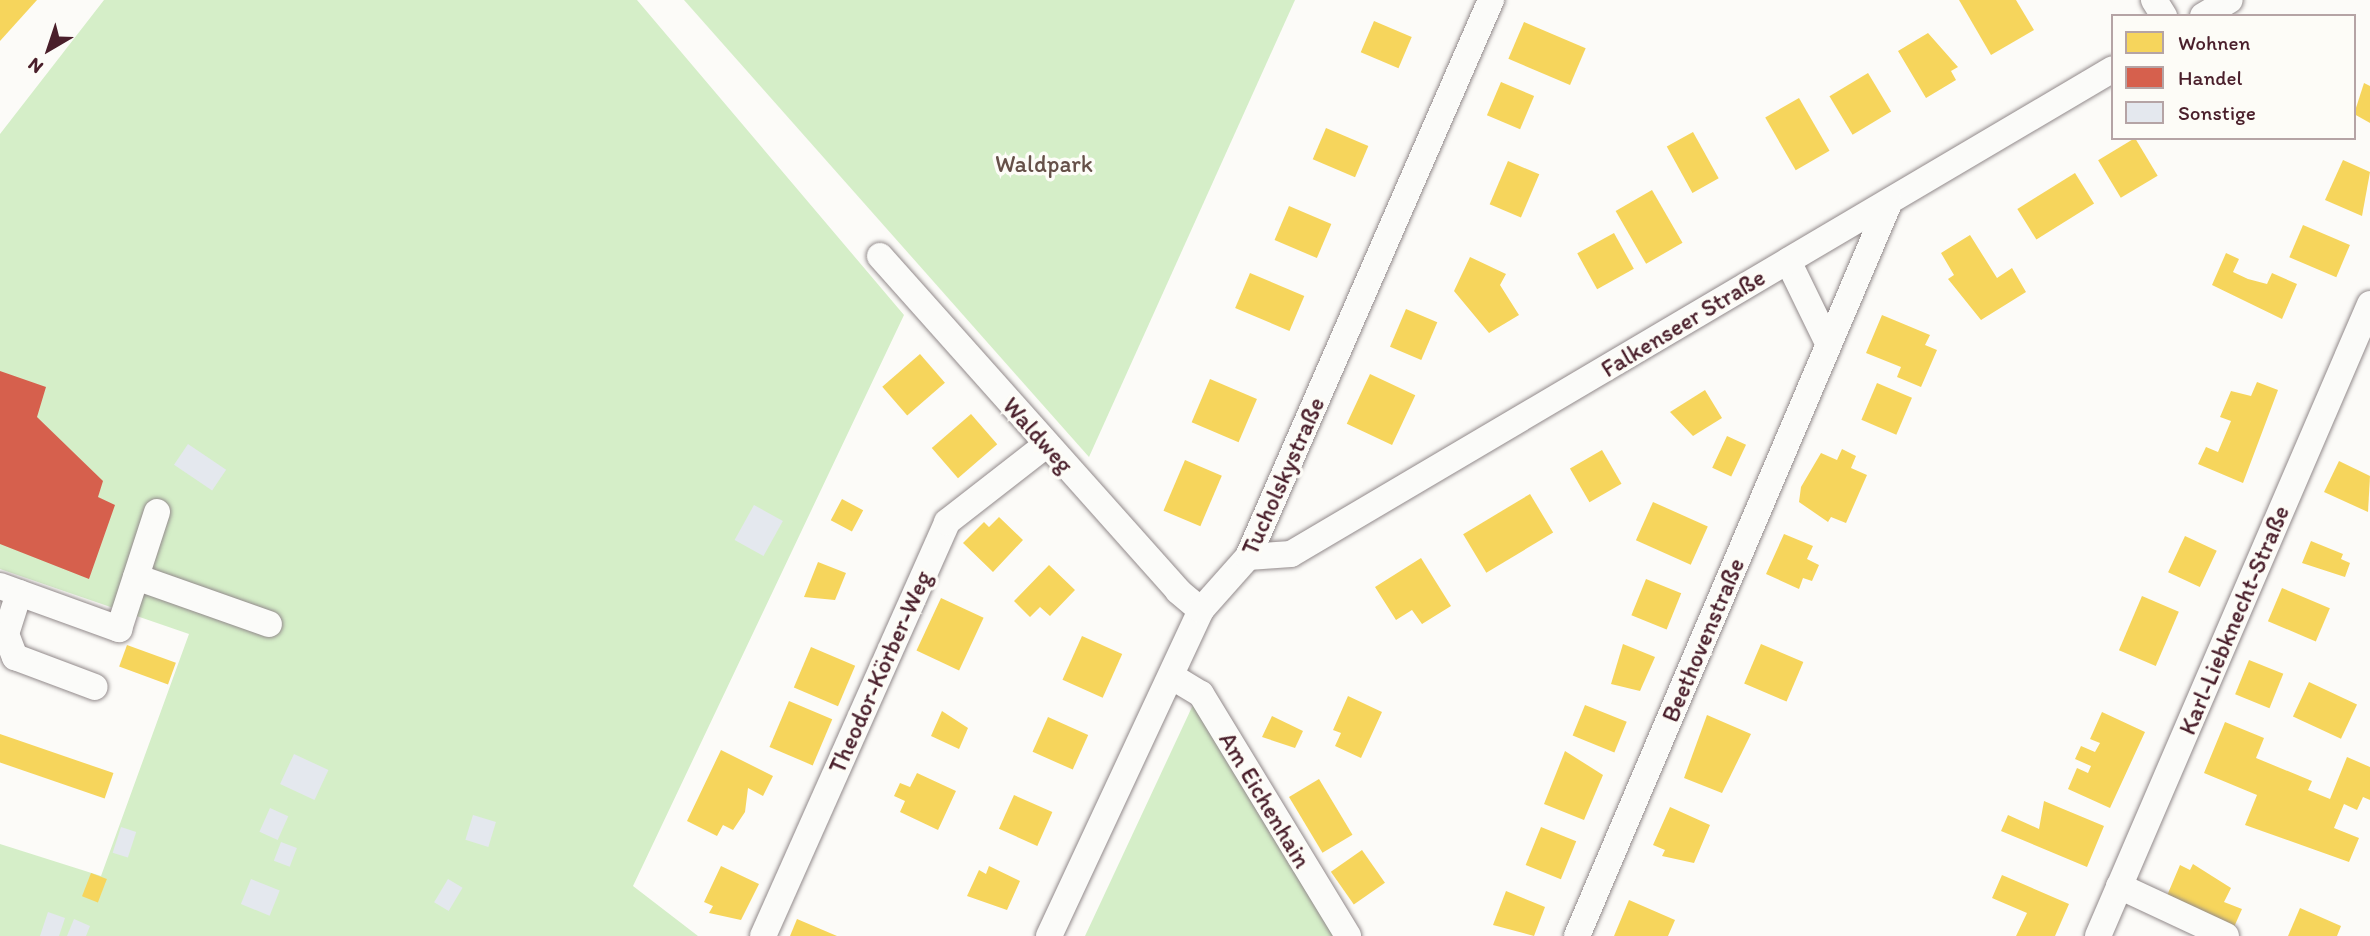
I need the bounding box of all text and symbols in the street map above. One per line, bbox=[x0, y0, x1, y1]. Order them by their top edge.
north arrow bbox=[14, 14, 84, 84]
legend bbox=[2111, 14, 2356, 140]
text: Wohnen bbox=[2178, 30, 2250, 55]
text: N bbox=[23, 53, 48, 79]
text: Handel bbox=[2178, 65, 2243, 90]
text: Sonstige bbox=[2178, 100, 2256, 125]
park label: Waldpark bbox=[995, 150, 1093, 178]
street label: Falkenseer Straße bbox=[1596, 263, 1770, 383]
street label: Waldweg bbox=[997, 391, 1079, 479]
street label: Tucholskystraße bbox=[1235, 393, 1331, 559]
street label: Karl-Liebknecht-Straße bbox=[2173, 501, 2295, 739]
street label: Beethovenstraße bbox=[1656, 554, 1750, 726]
street label: Theodor-Körber-Weg bbox=[822, 566, 938, 778]
street label: Am Eichenhain bbox=[1213, 727, 1317, 873]

